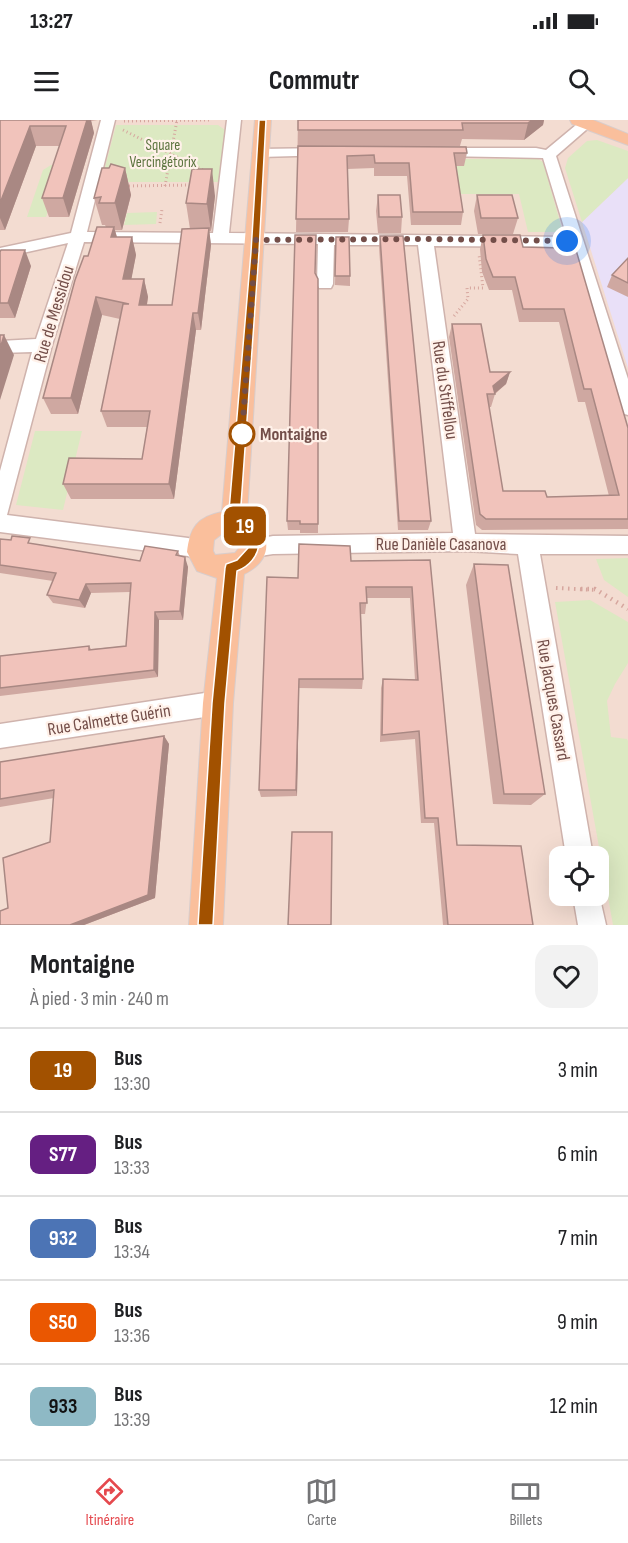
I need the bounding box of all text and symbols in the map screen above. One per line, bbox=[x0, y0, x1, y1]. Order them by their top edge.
text: 13:27 bbox=[30, 8, 73, 35]
icon: menu bbox=[30, 65, 63, 98]
text: Commutr bbox=[269, 65, 359, 97]
icon: search bbox=[565, 65, 598, 98]
park label: Square Vercingétorix bbox=[130, 136, 197, 172]
your location bbox=[552, 226, 582, 256]
street label: Rue de Messidou bbox=[29, 263, 79, 365]
street label: Rue du Stiffellou bbox=[428, 339, 462, 441]
marker: Montaigne bbox=[229, 421, 255, 447]
place label: Montaigne bbox=[260, 424, 328, 445]
line badge: 19 bbox=[218, 506, 272, 546]
text: 19 bbox=[236, 514, 254, 539]
street label: Rue Danièle Casanova bbox=[376, 534, 506, 555]
street label: Rue Jacques Cassard bbox=[532, 638, 574, 762]
street label: Rue Calmette Guérin bbox=[46, 700, 172, 740]
map controls bbox=[549, 846, 609, 906]
button: locate bbox=[549, 846, 609, 906]
button: heart bbox=[535, 945, 598, 1008]
text: Montaigne bbox=[30, 948, 135, 981]
text: À pied · 3 min · 240 m bbox=[30, 987, 169, 1011]
text: Bus bbox=[114, 1045, 143, 1072]
text: 3 min bbox=[558, 1057, 598, 1084]
text: 19 bbox=[54, 1058, 72, 1083]
text: 13:30 bbox=[114, 1072, 150, 1096]
text: Bus bbox=[114, 1129, 143, 1156]
text: 6 min bbox=[557, 1141, 598, 1168]
text: S77 bbox=[49, 1142, 77, 1167]
text: 13:33 bbox=[114, 1156, 150, 1180]
text: Bus bbox=[114, 1213, 143, 1240]
text: 7 min bbox=[558, 1225, 598, 1252]
text: 932 bbox=[49, 1226, 77, 1251]
text: 13:34 bbox=[114, 1240, 150, 1264]
text: Bus bbox=[114, 1297, 143, 1324]
text: 9 min bbox=[557, 1309, 598, 1336]
text: S50 bbox=[49, 1310, 77, 1335]
text: 13:36 bbox=[114, 1324, 150, 1348]
text: Bus bbox=[114, 1381, 143, 1408]
text: 12 min bbox=[550, 1393, 598, 1420]
text: 933 bbox=[49, 1394, 77, 1419]
text: 13:39 bbox=[114, 1408, 150, 1432]
tab: Itinéraire bbox=[86, 1475, 134, 1530]
tab: Carte bbox=[305, 1475, 338, 1530]
tab: Billets bbox=[509, 1475, 542, 1530]

